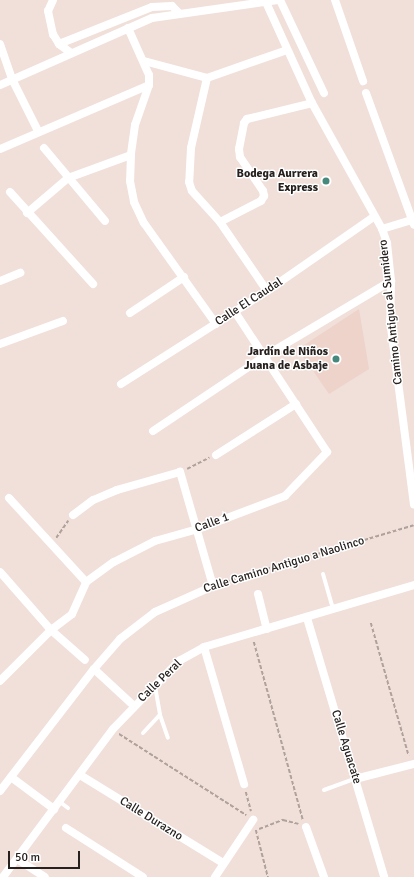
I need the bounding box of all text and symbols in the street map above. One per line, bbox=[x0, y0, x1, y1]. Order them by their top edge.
place label: Bodega Aurrera Express bbox=[237, 167, 318, 195]
marker: Bodega Aurrera Express bbox=[321, 176, 331, 186]
street label: Camino Antiguo al Sumidero bbox=[376, 239, 406, 385]
street label: Calle El Caudal bbox=[213, 275, 285, 329]
place label: Jardín de Niños Juana de Asbaje bbox=[244, 345, 328, 373]
marker: Jardín de Niños Juana de Asbaje bbox=[331, 354, 341, 364]
street label: Calle 1 bbox=[193, 510, 231, 536]
street label: Calle Camino Antiguo a Naolinco bbox=[202, 534, 366, 596]
street label: Calle Peral bbox=[135, 657, 185, 705]
street label: Calle Aguacate bbox=[328, 708, 364, 786]
street label: Calle Durazno bbox=[117, 794, 185, 844]
scale bar bbox=[10, 843, 82, 869]
text: 50 m bbox=[15, 850, 40, 865]

